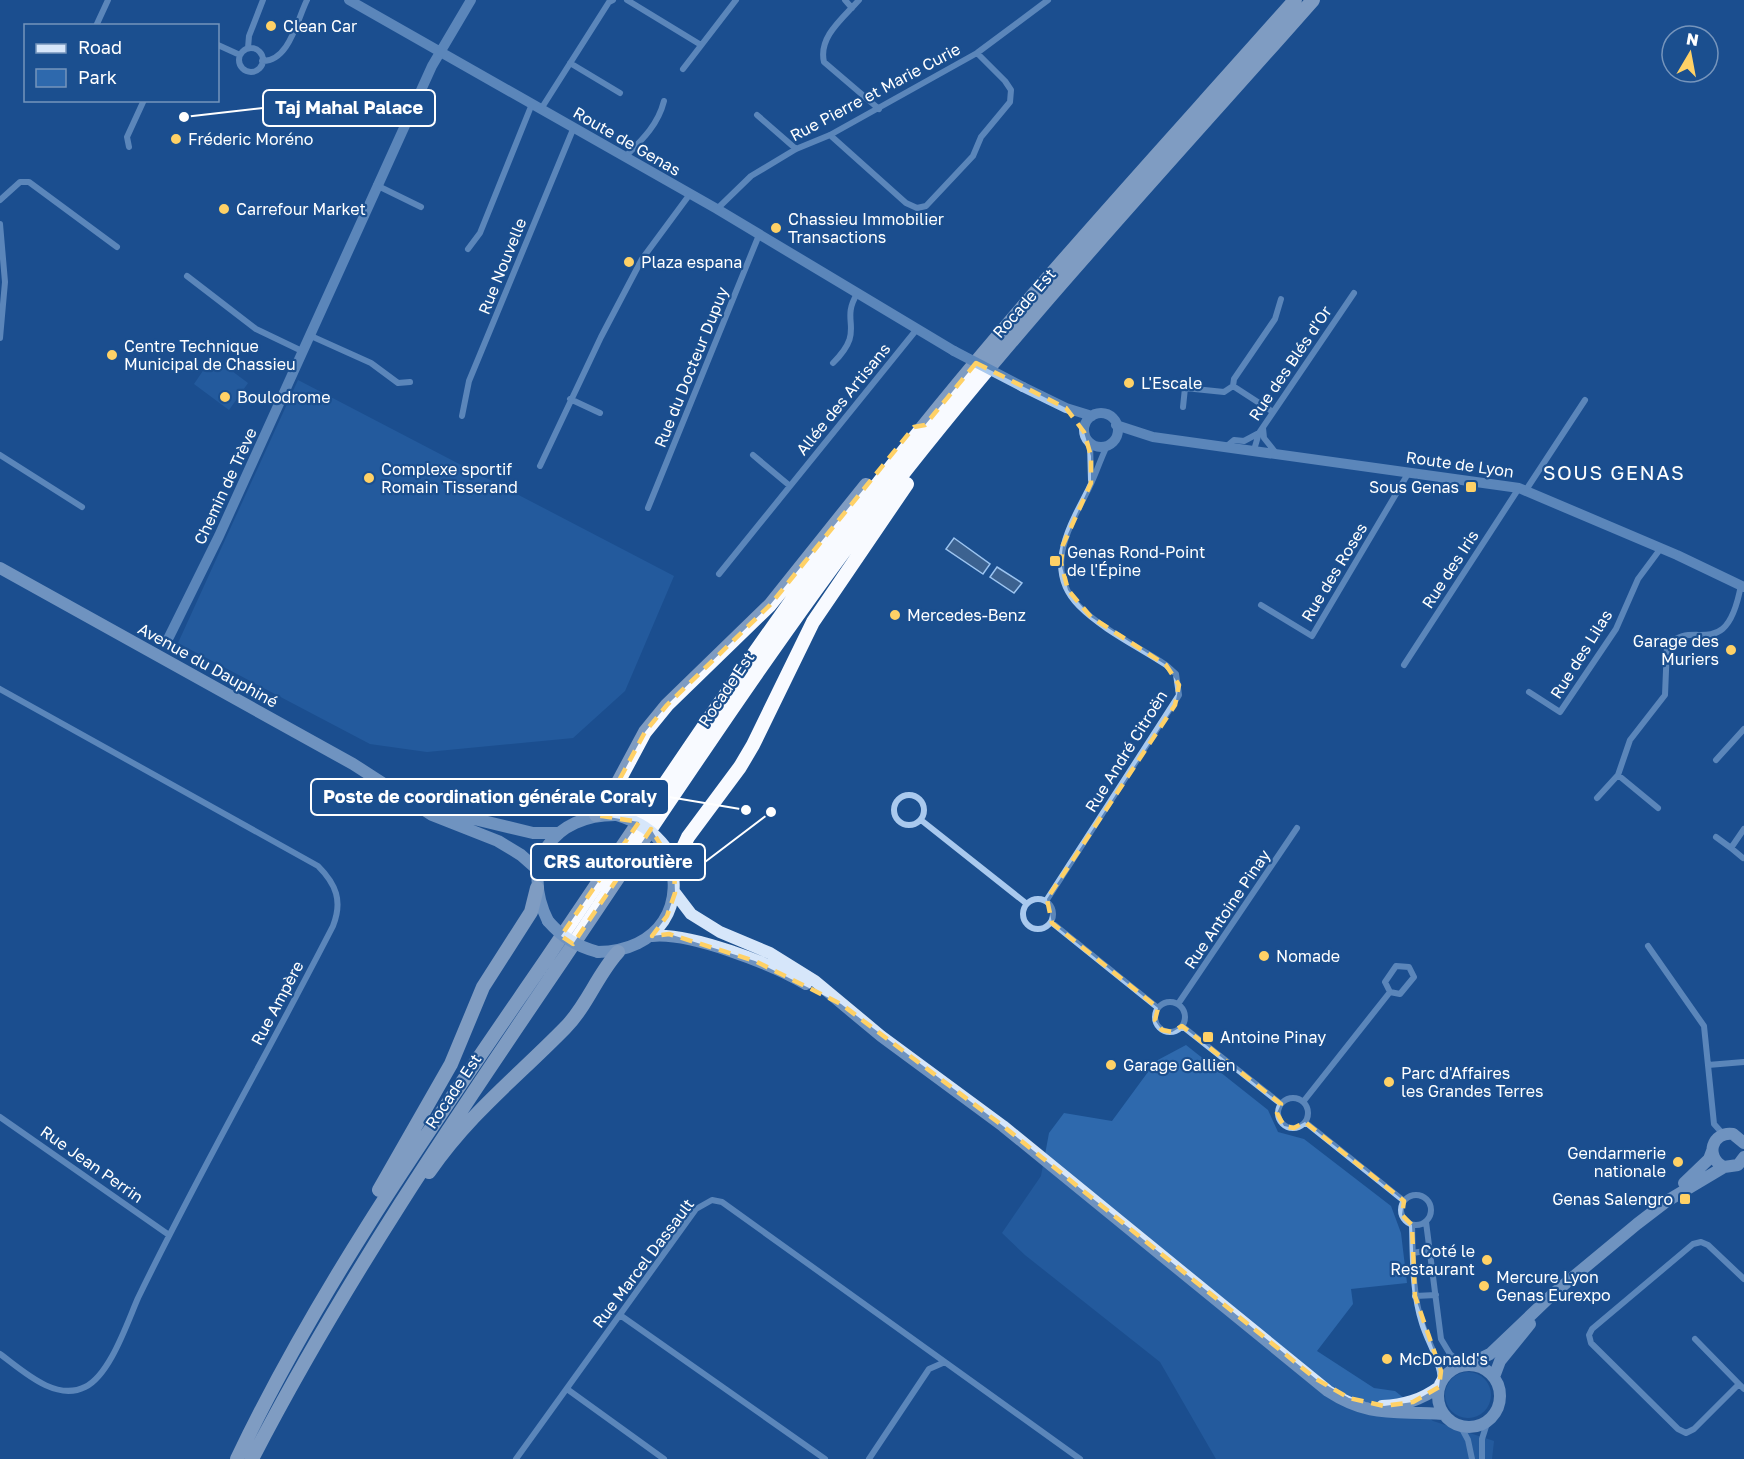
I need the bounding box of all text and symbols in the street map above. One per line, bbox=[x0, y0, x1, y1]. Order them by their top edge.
place label: Clean Car bbox=[283, 16, 357, 36]
marker: Clean Car bbox=[264, 19, 278, 33]
legend bbox=[24, 24, 219, 102]
north arrow bbox=[1660, 24, 1720, 84]
text: N bbox=[1685, 28, 1700, 50]
text: Road bbox=[78, 36, 122, 58]
street label: Rue Pierre et Marie Curie bbox=[787, 39, 963, 145]
text: Park bbox=[78, 66, 117, 88]
callout: Taj Mahal Palace bbox=[263, 90, 435, 126]
text: Taj Mahal Palace bbox=[275, 96, 423, 118]
street label: Route de Genas bbox=[570, 102, 684, 180]
place label: Fréderic Moréno bbox=[188, 129, 313, 149]
marker: Fréderic Moréno bbox=[169, 132, 183, 146]
place label: Carrefour Market bbox=[236, 199, 366, 219]
marker: Carrefour Market bbox=[217, 202, 231, 216]
place label: Chassieu Immobilier Transactions bbox=[788, 209, 944, 247]
street label: Rue Nouvelle bbox=[474, 215, 530, 317]
marker: Chassieu Immobilier Transactions bbox=[769, 221, 783, 235]
place label: Plaza espana bbox=[641, 252, 742, 272]
marker: Plaza espana bbox=[622, 255, 636, 269]
street label: Rocade Est bbox=[988, 264, 1060, 342]
street label: Rue du Docteur Dupuy bbox=[650, 284, 732, 450]
street label: Rue des Blés d'Or bbox=[1244, 302, 1336, 424]
place label: Centre Technique Municipal de Chassieu bbox=[124, 336, 296, 374]
street label: Allée des Artisans bbox=[792, 339, 894, 459]
marker: Centre Technique Municipal de Chassieu bbox=[105, 348, 119, 362]
place label: L'Escale bbox=[1141, 373, 1202, 393]
marker: L'Escale bbox=[1122, 376, 1136, 390]
place label: Boulodrome bbox=[237, 387, 331, 407]
marker: Boulodrome bbox=[218, 390, 232, 404]
street label: Chemin de Trève bbox=[189, 424, 261, 548]
street label: Route de Lyon bbox=[1405, 447, 1515, 481]
place label: Complexe sportif Romain Tisserand bbox=[381, 459, 518, 497]
district label: SOUS GENAS bbox=[1543, 460, 1685, 484]
marker: Complexe sportif Romain Tisserand bbox=[362, 471, 376, 485]
place label: Sous Genas bbox=[1369, 477, 1459, 497]
marker: Sous Genas bbox=[1464, 480, 1478, 494]
street label: Rue des Roses bbox=[1297, 519, 1371, 625]
street label: Rue des Iris bbox=[1417, 526, 1483, 612]
place label: Genas Rond-Point de l'Épine bbox=[1067, 542, 1205, 580]
marker: Genas Rond-Point de l'Épine bbox=[1048, 554, 1062, 568]
place label: Mercedes-Benz bbox=[907, 605, 1026, 625]
street label: Rue des Lilas bbox=[1546, 606, 1616, 702]
marker: Mercedes-Benz bbox=[888, 608, 902, 622]
street label: Avenue du Dauphiné bbox=[134, 618, 282, 712]
place label: Garage des Muriers bbox=[1633, 631, 1719, 669]
marker: Garage des Muriers bbox=[1724, 643, 1738, 657]
street label: Rocade Est bbox=[694, 648, 758, 730]
street label: Rue André Citroën bbox=[1081, 686, 1171, 816]
callout: Poste de coordination générale Coraly bbox=[311, 779, 669, 815]
text: Poste de coordination générale Coraly bbox=[323, 785, 657, 807]
callout: CRS autoroutière bbox=[531, 844, 705, 880]
street label: Rue Antoine Pinay bbox=[1180, 846, 1274, 972]
text: CRS autoroutière bbox=[543, 850, 693, 872]
place label: Nomade bbox=[1276, 946, 1340, 966]
marker: Nomade bbox=[1257, 949, 1271, 963]
street label: Rue Ampère bbox=[246, 957, 308, 1049]
place label: Antoine Pinay bbox=[1220, 1027, 1326, 1047]
marker: Antoine Pinay bbox=[1201, 1030, 1215, 1044]
street label: Rocade Est bbox=[421, 1050, 485, 1132]
place label: Garage Gallien bbox=[1123, 1055, 1236, 1075]
marker: Garage Gallien bbox=[1104, 1058, 1118, 1072]
place label: Parc d'Affaires les Grandes Terres bbox=[1401, 1063, 1543, 1101]
marker: Parc d'Affaires les Grandes Terres bbox=[1382, 1075, 1396, 1089]
street label: Rue Jean Perrin bbox=[37, 1121, 147, 1207]
place label: Gendarmerie nationale bbox=[1567, 1143, 1666, 1181]
marker: Gendarmerie nationale bbox=[1671, 1155, 1685, 1169]
place label: Genas Salengro bbox=[1552, 1189, 1673, 1209]
marker: Genas Salengro bbox=[1678, 1192, 1692, 1206]
street label: Rue Marcel Dassault bbox=[588, 1194, 698, 1332]
place label: Coté le Restaurant bbox=[1390, 1241, 1475, 1279]
marker: Coté le Restaurant bbox=[1480, 1253, 1494, 1267]
place label: Mercure Lyon Genas Eurexpo bbox=[1496, 1267, 1611, 1305]
marker: Mercure Lyon Genas Eurexpo bbox=[1477, 1279, 1491, 1293]
place label: McDonald's bbox=[1399, 1349, 1488, 1369]
marker: McDonald's bbox=[1380, 1352, 1394, 1366]

